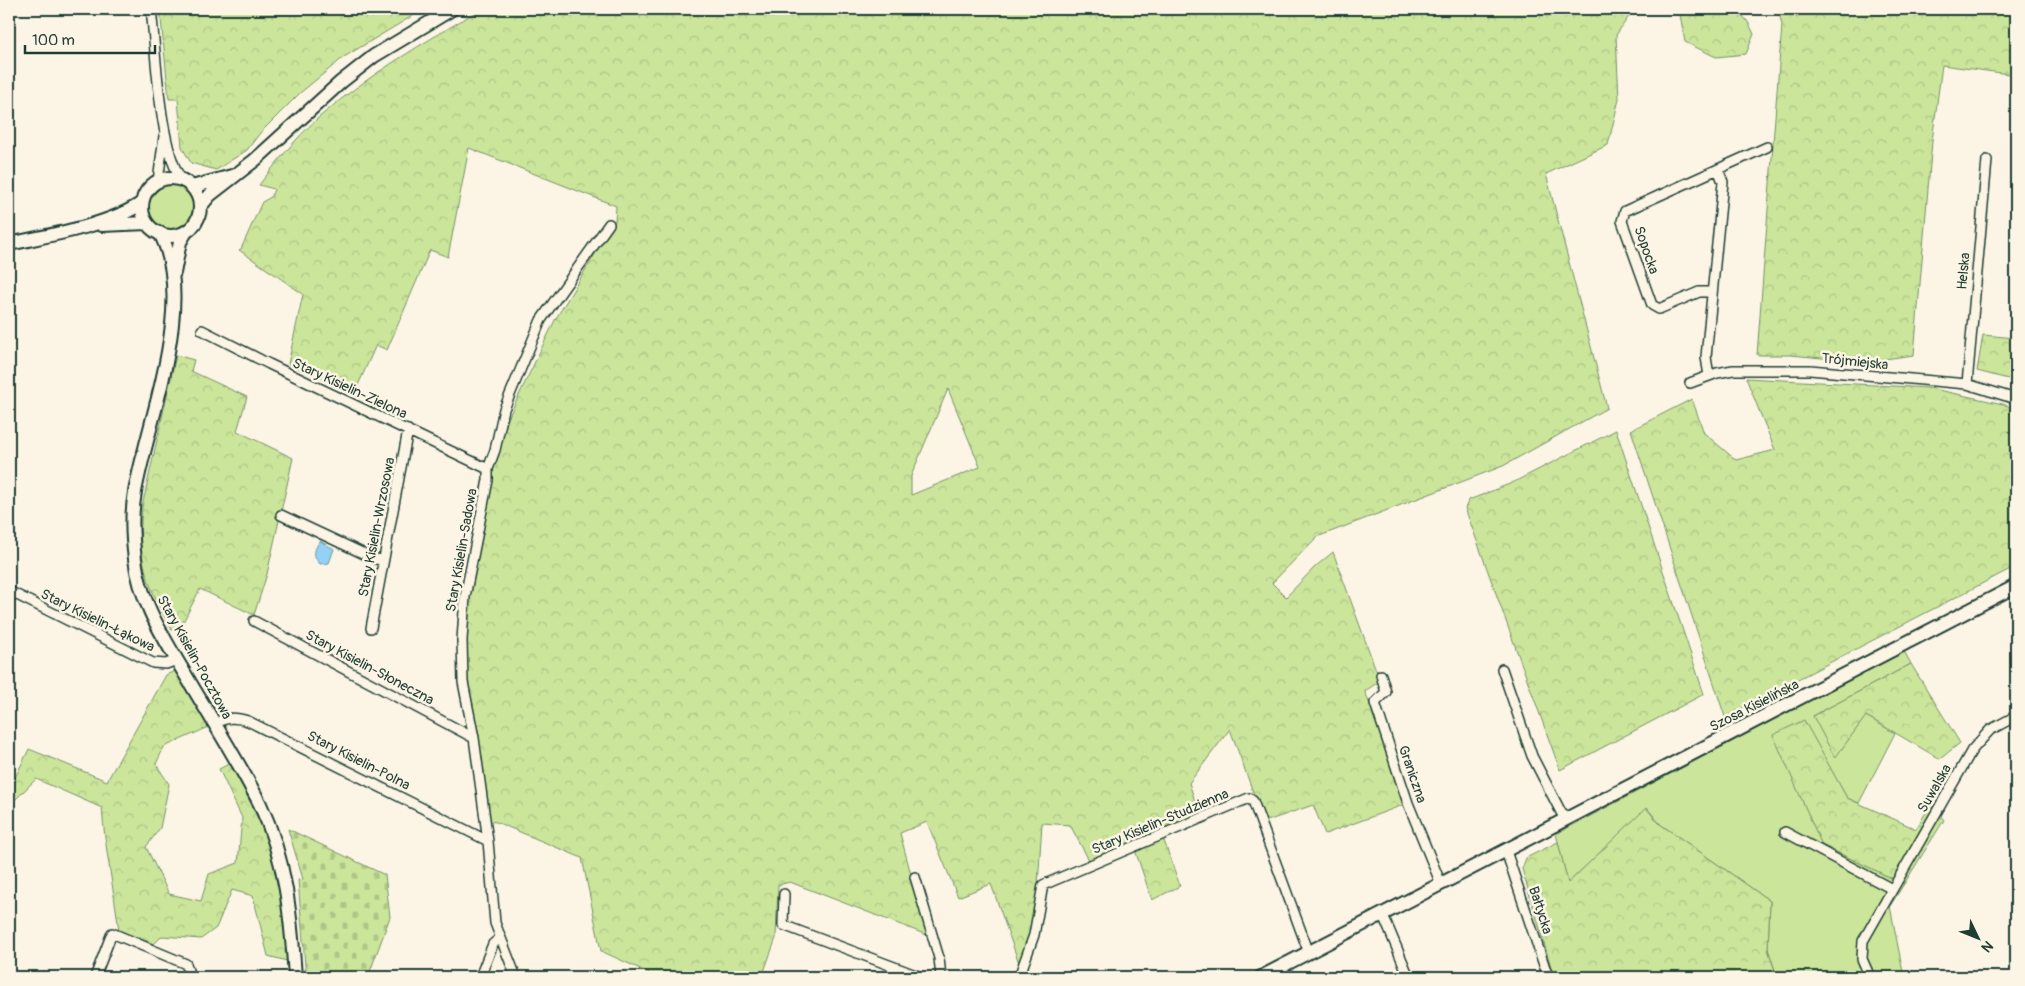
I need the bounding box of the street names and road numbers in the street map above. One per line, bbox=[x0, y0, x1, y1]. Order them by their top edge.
street label: Sopocka bbox=[1630, 224, 1663, 276]
street label: Helska bbox=[1953, 252, 1974, 290]
street label: Trójmiejska bbox=[1821, 350, 1889, 373]
street label: Stary Kisielin-Zielona bbox=[290, 354, 410, 422]
street label: Stary Kisielin-Wrzosowa bbox=[355, 456, 398, 598]
street label: Stary Kisielin-Sadowa bbox=[442, 487, 481, 613]
street label: Stary Kisielin-Łąkowa bbox=[38, 585, 158, 655]
street label: Stary Kisielin-Pocztowa bbox=[153, 592, 236, 722]
street label: Stary Kisielin-Słoneczna bbox=[303, 626, 437, 709]
street label: Szosa Kisielińska bbox=[1707, 676, 1802, 735]
street label: Stary Kisielin-Polna bbox=[304, 727, 413, 794]
street label: Graniczna bbox=[1395, 743, 1430, 805]
street label: Suwalska bbox=[1914, 761, 1955, 815]
street label: Stary Kisielin-Studzienna bbox=[1089, 785, 1231, 858]
street label: Bałtycka bbox=[1525, 884, 1556, 936]

